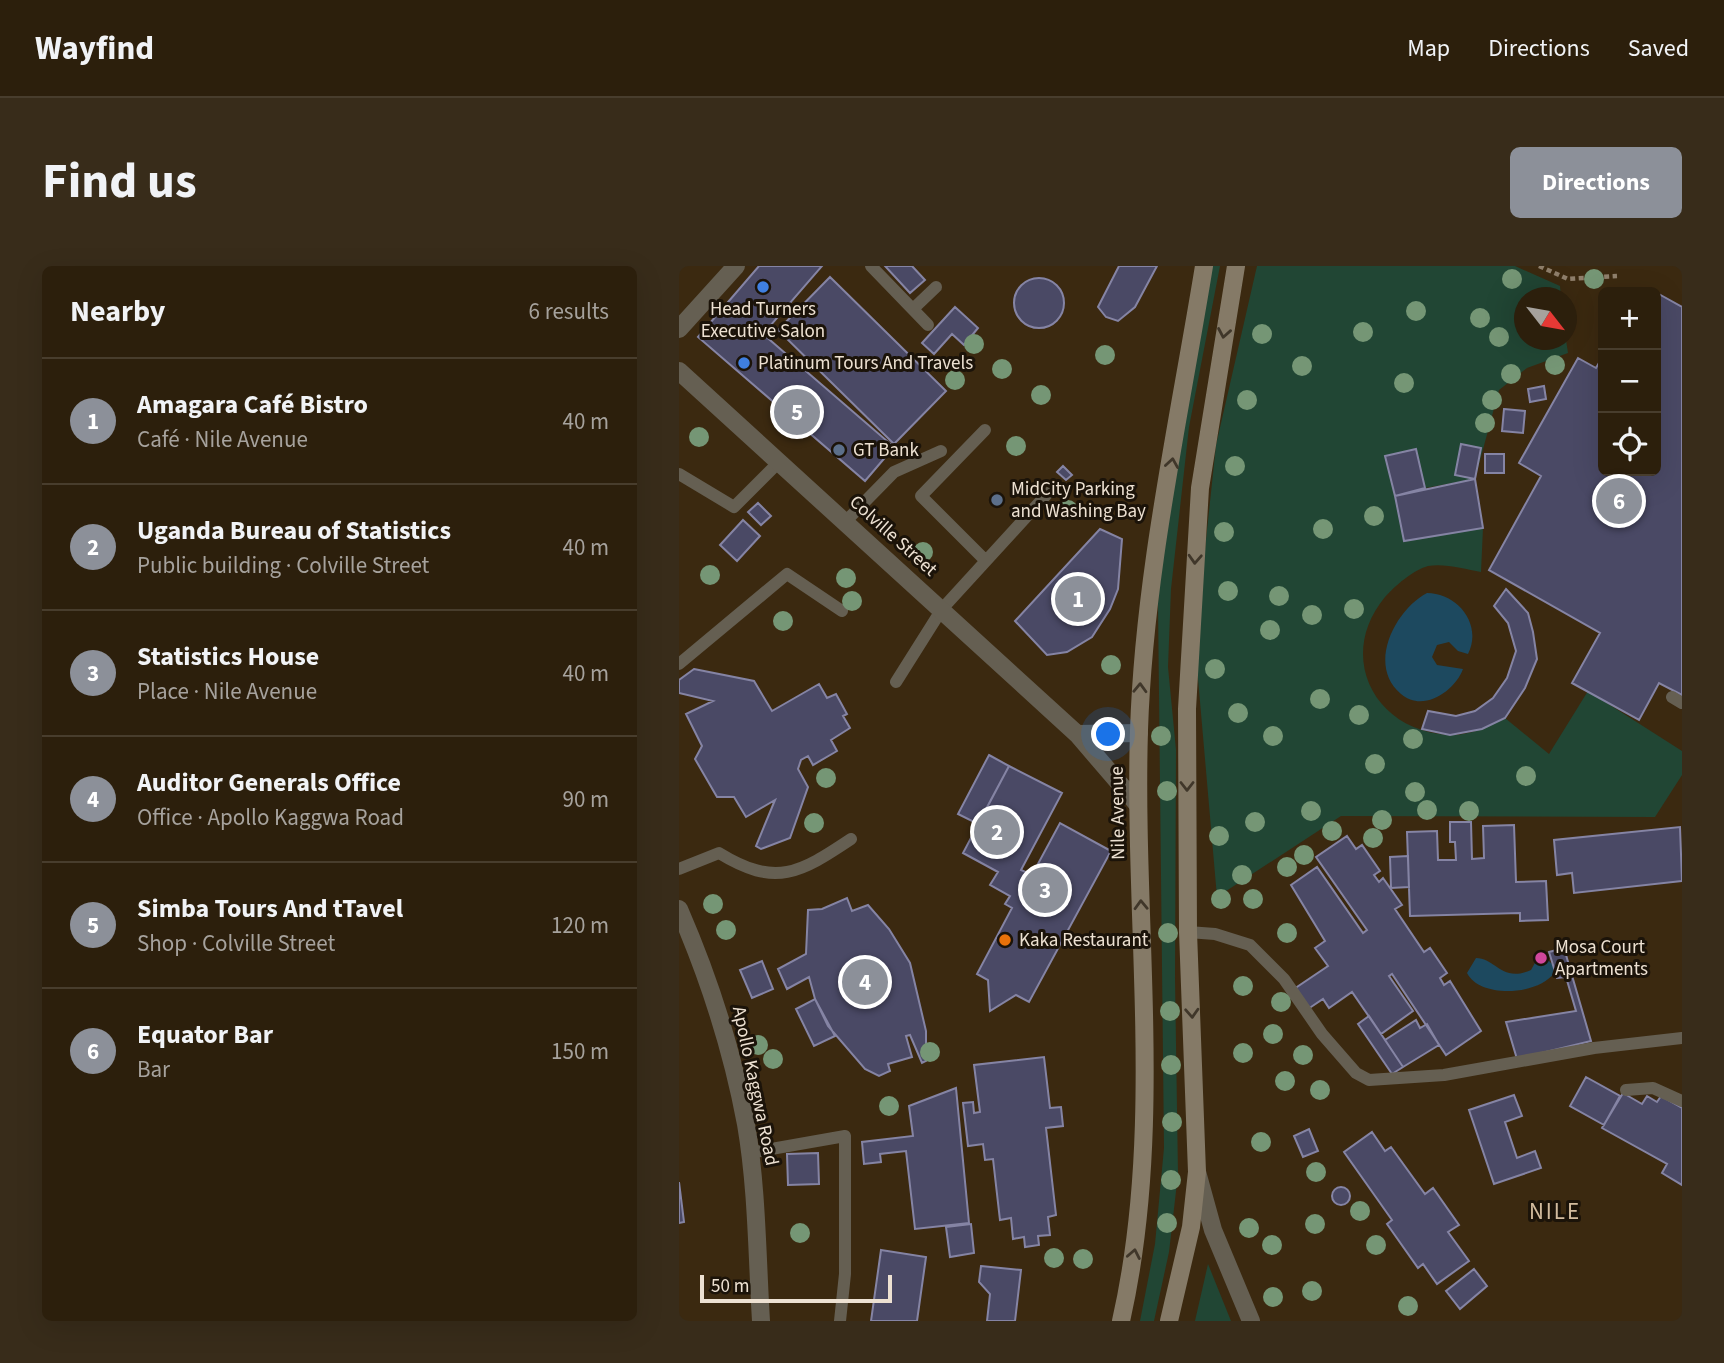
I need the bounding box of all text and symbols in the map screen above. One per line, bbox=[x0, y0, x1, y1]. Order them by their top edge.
text: Wayfind bbox=[35, 25, 154, 72]
text: Map bbox=[1407, 31, 1450, 66]
text: Directions bbox=[1488, 31, 1590, 66]
text: Saved bbox=[1628, 31, 1689, 66]
text: Find us bbox=[42, 147, 197, 217]
button: Directions bbox=[1510, 147, 1682, 218]
marker: Head Turners Executive Salon bbox=[755, 279, 771, 295]
north arrow bbox=[1514, 287, 1577, 350]
map controls bbox=[1598, 287, 1661, 476]
button: + bbox=[1598, 287, 1661, 350]
text: Nearby bbox=[70, 290, 165, 333]
text: 6 results bbox=[529, 295, 609, 328]
place label: Head Turners Executive Salon bbox=[701, 296, 825, 345]
one-way arrow bbox=[1217, 327, 1232, 339]
place label: Platinum Tours And Travels bbox=[758, 350, 973, 377]
button: − bbox=[1598, 350, 1661, 413]
marker: Platinum Tours And Travels bbox=[736, 355, 752, 371]
text: Amagara Café Bistro bbox=[137, 386, 368, 423]
pin: 5 bbox=[774, 386, 820, 438]
text: 1 bbox=[87, 405, 99, 438]
text: 40 m bbox=[562, 405, 609, 438]
button: locate bbox=[1598, 413, 1661, 476]
text: Café · Nile Avenue bbox=[137, 423, 308, 456]
place label: GT Bank bbox=[853, 437, 919, 464]
marker: GT Bank bbox=[831, 442, 847, 458]
one-way arrow bbox=[1164, 457, 1179, 469]
pin: 6 bbox=[1596, 475, 1642, 527]
place label: MidCity Parking and Washing Bay bbox=[1011, 476, 1146, 525]
street label: Colville Street bbox=[843, 489, 943, 583]
marker: MidCity Parking and Washing Bay bbox=[989, 492, 1005, 508]
text: Uganda Bureau of Statistics bbox=[137, 512, 451, 549]
text: 2 bbox=[87, 531, 99, 564]
text: 40 m bbox=[562, 531, 609, 564]
text: Public building · Colville Street bbox=[137, 549, 429, 582]
one-way arrow bbox=[1188, 553, 1203, 564]
pin: 1 bbox=[1055, 573, 1101, 625]
text: Statistics House bbox=[137, 638, 319, 675]
text: 3 bbox=[87, 657, 99, 690]
text: 40 m bbox=[562, 657, 609, 690]
text: Place · Nile Avenue bbox=[137, 675, 317, 708]
one-way arrow bbox=[1133, 682, 1148, 693]
your location bbox=[1091, 717, 1125, 751]
text: Auditor Generals Office bbox=[137, 764, 401, 801]
street label: Nile Avenue bbox=[1104, 766, 1132, 860]
one-way arrow bbox=[1179, 781, 1195, 792]
text: 4 bbox=[87, 783, 99, 816]
text: 90 m bbox=[562, 783, 609, 816]
text: Office · Apollo Kaggwa Road bbox=[137, 801, 404, 834]
pin: 2 bbox=[974, 806, 1020, 858]
pin: 3 bbox=[1022, 864, 1068, 916]
text: Simba Tours And tTavel bbox=[137, 890, 403, 927]
one-way arrow bbox=[1133, 899, 1148, 910]
text: 5 bbox=[87, 909, 99, 942]
text: 120 m bbox=[551, 909, 609, 942]
text: Shop · Colville Street bbox=[137, 927, 335, 960]
place label: Kaka Restaurant bbox=[1019, 927, 1149, 954]
marker: Kaka Restaurant bbox=[997, 932, 1013, 948]
place label: Mosa Court Apartments bbox=[1555, 934, 1648, 983]
marker: Mosa Court Apartments bbox=[1533, 950, 1549, 966]
pin: 4 bbox=[842, 956, 888, 1008]
street label: Apollo Kaggwa Road bbox=[725, 1004, 785, 1168]
one-way arrow bbox=[1184, 1008, 1199, 1019]
text: Equator Bar bbox=[137, 1016, 273, 1053]
text: 6 bbox=[87, 1035, 99, 1068]
text: 150 m bbox=[551, 1035, 609, 1068]
text: Bar bbox=[137, 1053, 170, 1086]
district label: NILE bbox=[1529, 1195, 1581, 1228]
one-way arrow bbox=[1125, 1248, 1140, 1260]
scale bar bbox=[700, 1272, 893, 1304]
text: 50 m bbox=[711, 1273, 749, 1300]

